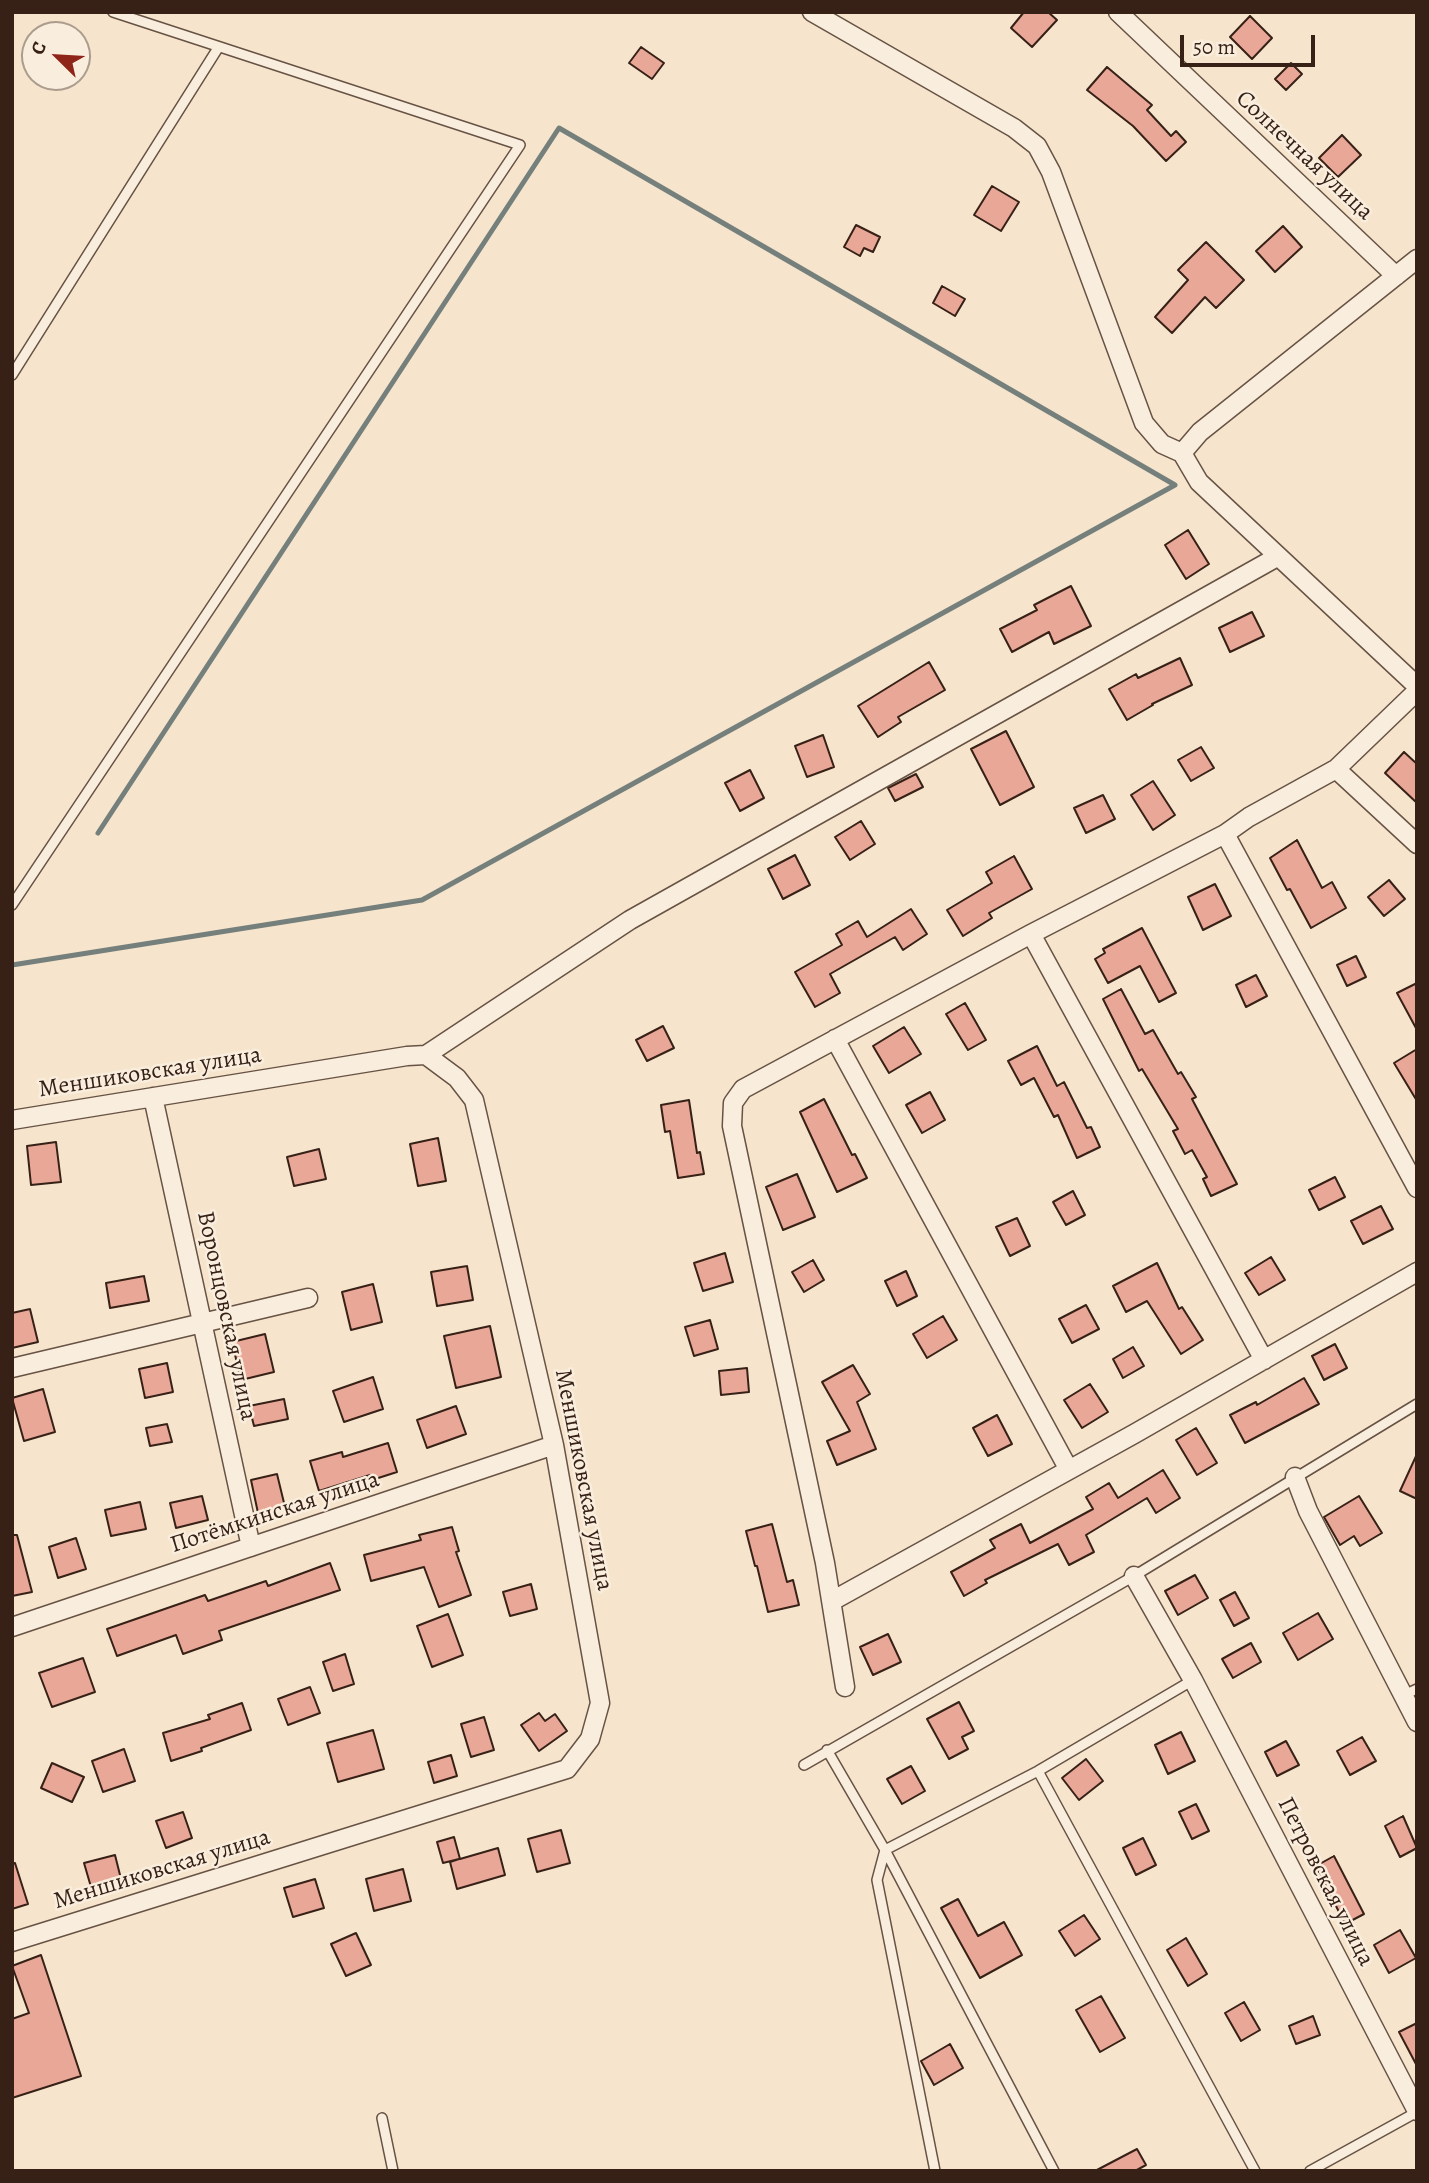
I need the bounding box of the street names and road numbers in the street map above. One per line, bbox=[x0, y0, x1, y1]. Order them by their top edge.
street label: Солнечная улица bbox=[1229, 85, 1379, 227]
street label: Меншиковская улица bbox=[37, 1041, 263, 1105]
street label: Воронцовская улица bbox=[190, 1209, 262, 1423]
street label: Меншиковская улица bbox=[547, 1367, 619, 1593]
street label: Потёмкинская улица bbox=[167, 1466, 383, 1560]
street label: Петровская улица bbox=[1270, 1793, 1380, 1971]
street label: Меншиковская улица bbox=[50, 1823, 274, 1917]

